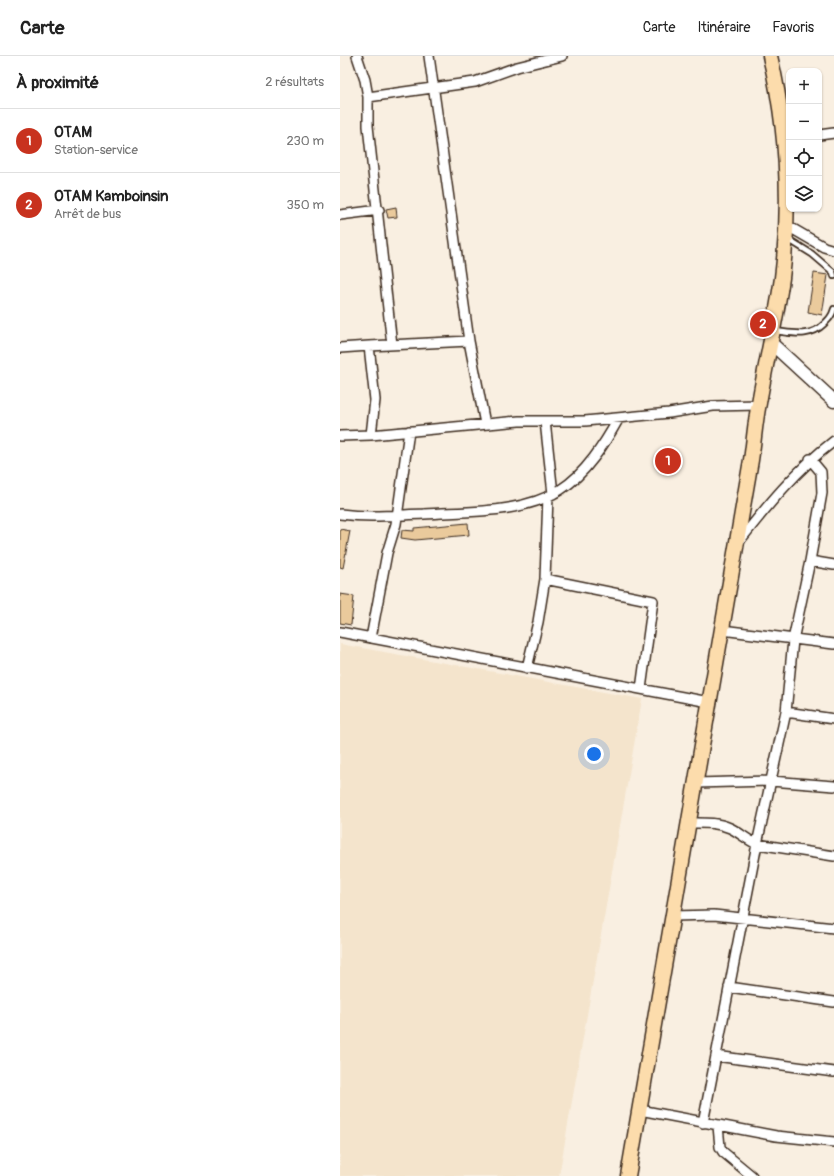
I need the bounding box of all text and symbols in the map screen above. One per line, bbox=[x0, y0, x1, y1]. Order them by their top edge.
text: Carte bbox=[20, 16, 64, 40]
text: Carte bbox=[643, 19, 675, 36]
text: Itinéraire bbox=[697, 19, 750, 36]
text: Favoris bbox=[772, 19, 814, 36]
map controls bbox=[786, 68, 822, 212]
button: + bbox=[786, 68, 822, 104]
text: À proximité bbox=[16, 72, 99, 93]
text: 2 résultats bbox=[265, 74, 324, 90]
button: − bbox=[786, 104, 822, 140]
text: OTAM bbox=[54, 123, 92, 142]
text: 1 bbox=[26, 133, 32, 149]
text: 230 m bbox=[287, 133, 324, 149]
button: locate bbox=[786, 140, 822, 176]
text: Station-service bbox=[54, 142, 138, 158]
button: layers bbox=[786, 176, 822, 212]
text: OTAM Kamboinsin bbox=[54, 187, 168, 206]
text: 2 bbox=[25, 197, 33, 213]
text: 350 m bbox=[286, 197, 324, 213]
text: Arrêt de bus bbox=[54, 206, 121, 222]
pin: 2 bbox=[750, 309, 776, 339]
pin: 1 bbox=[655, 446, 681, 476]
your location bbox=[584, 744, 604, 764]

